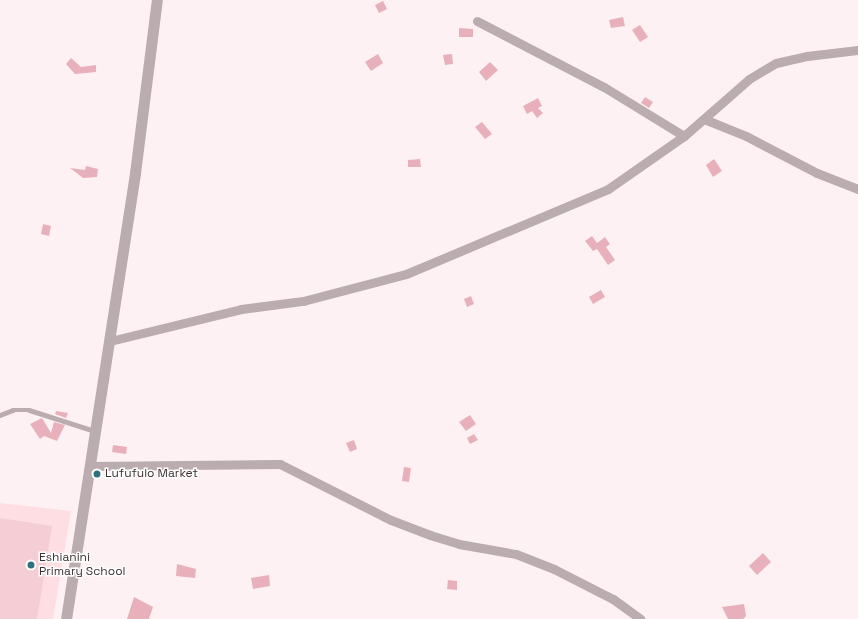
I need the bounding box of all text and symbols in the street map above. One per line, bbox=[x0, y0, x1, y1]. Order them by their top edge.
place label: Lufufulo Market bbox=[105, 467, 198, 481]
marker: Lufufulo Market bbox=[92, 469, 102, 479]
place label: Eshianini Primary School bbox=[39, 551, 126, 579]
marker: Eshianini Primary School bbox=[26, 560, 36, 570]

